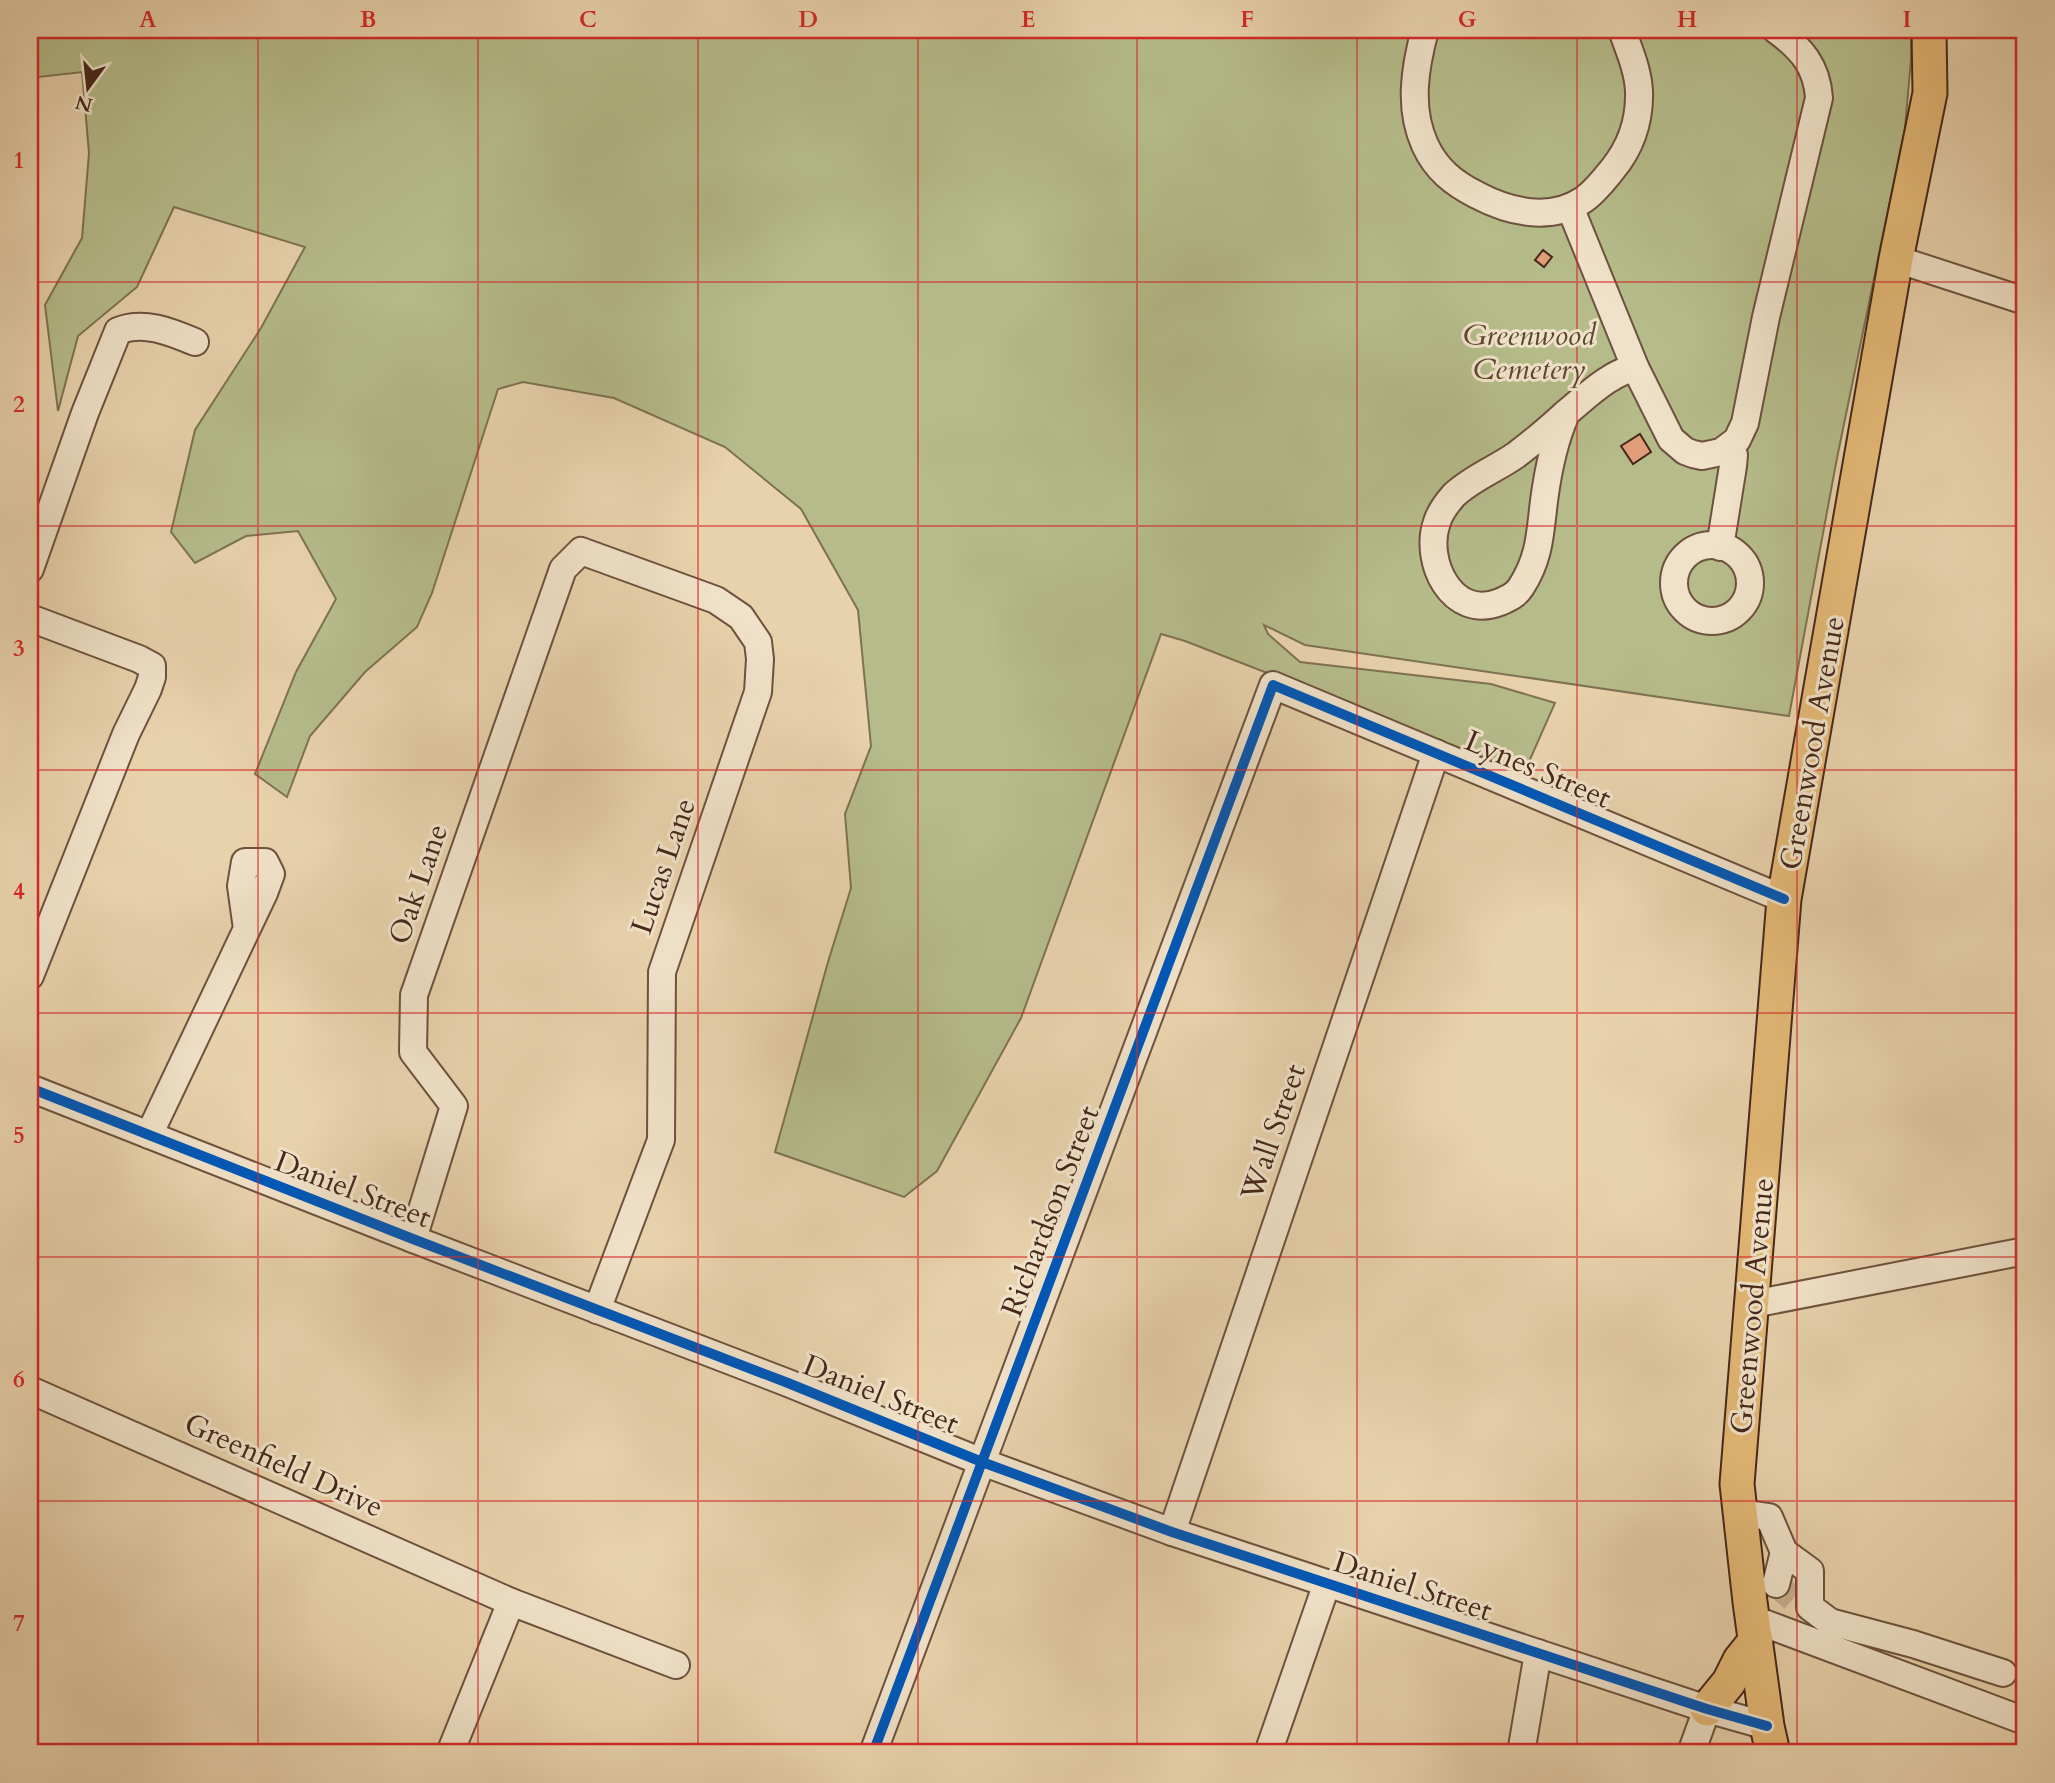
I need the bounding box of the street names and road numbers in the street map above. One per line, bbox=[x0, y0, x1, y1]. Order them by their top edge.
street label: Greenwood Avenue bbox=[1770, 613, 1855, 873]
street label: Lynes Street bbox=[1458, 720, 1618, 819]
street label: Lucas Lane bbox=[621, 793, 706, 940]
street label: Oak Lane bbox=[379, 818, 458, 950]
street label: Wall Street bbox=[1231, 1058, 1316, 1207]
street label: Richardson Street bbox=[991, 1099, 1110, 1323]
street label: Daniel Street bbox=[269, 1141, 437, 1238]
street label: Greenwood Avenue bbox=[1721, 1176, 1784, 1436]
street label: Daniel Street bbox=[797, 1345, 965, 1444]
street label: Greenfield Drive bbox=[178, 1403, 390, 1528]
street label: Daniel Street bbox=[1328, 1542, 1498, 1632]

